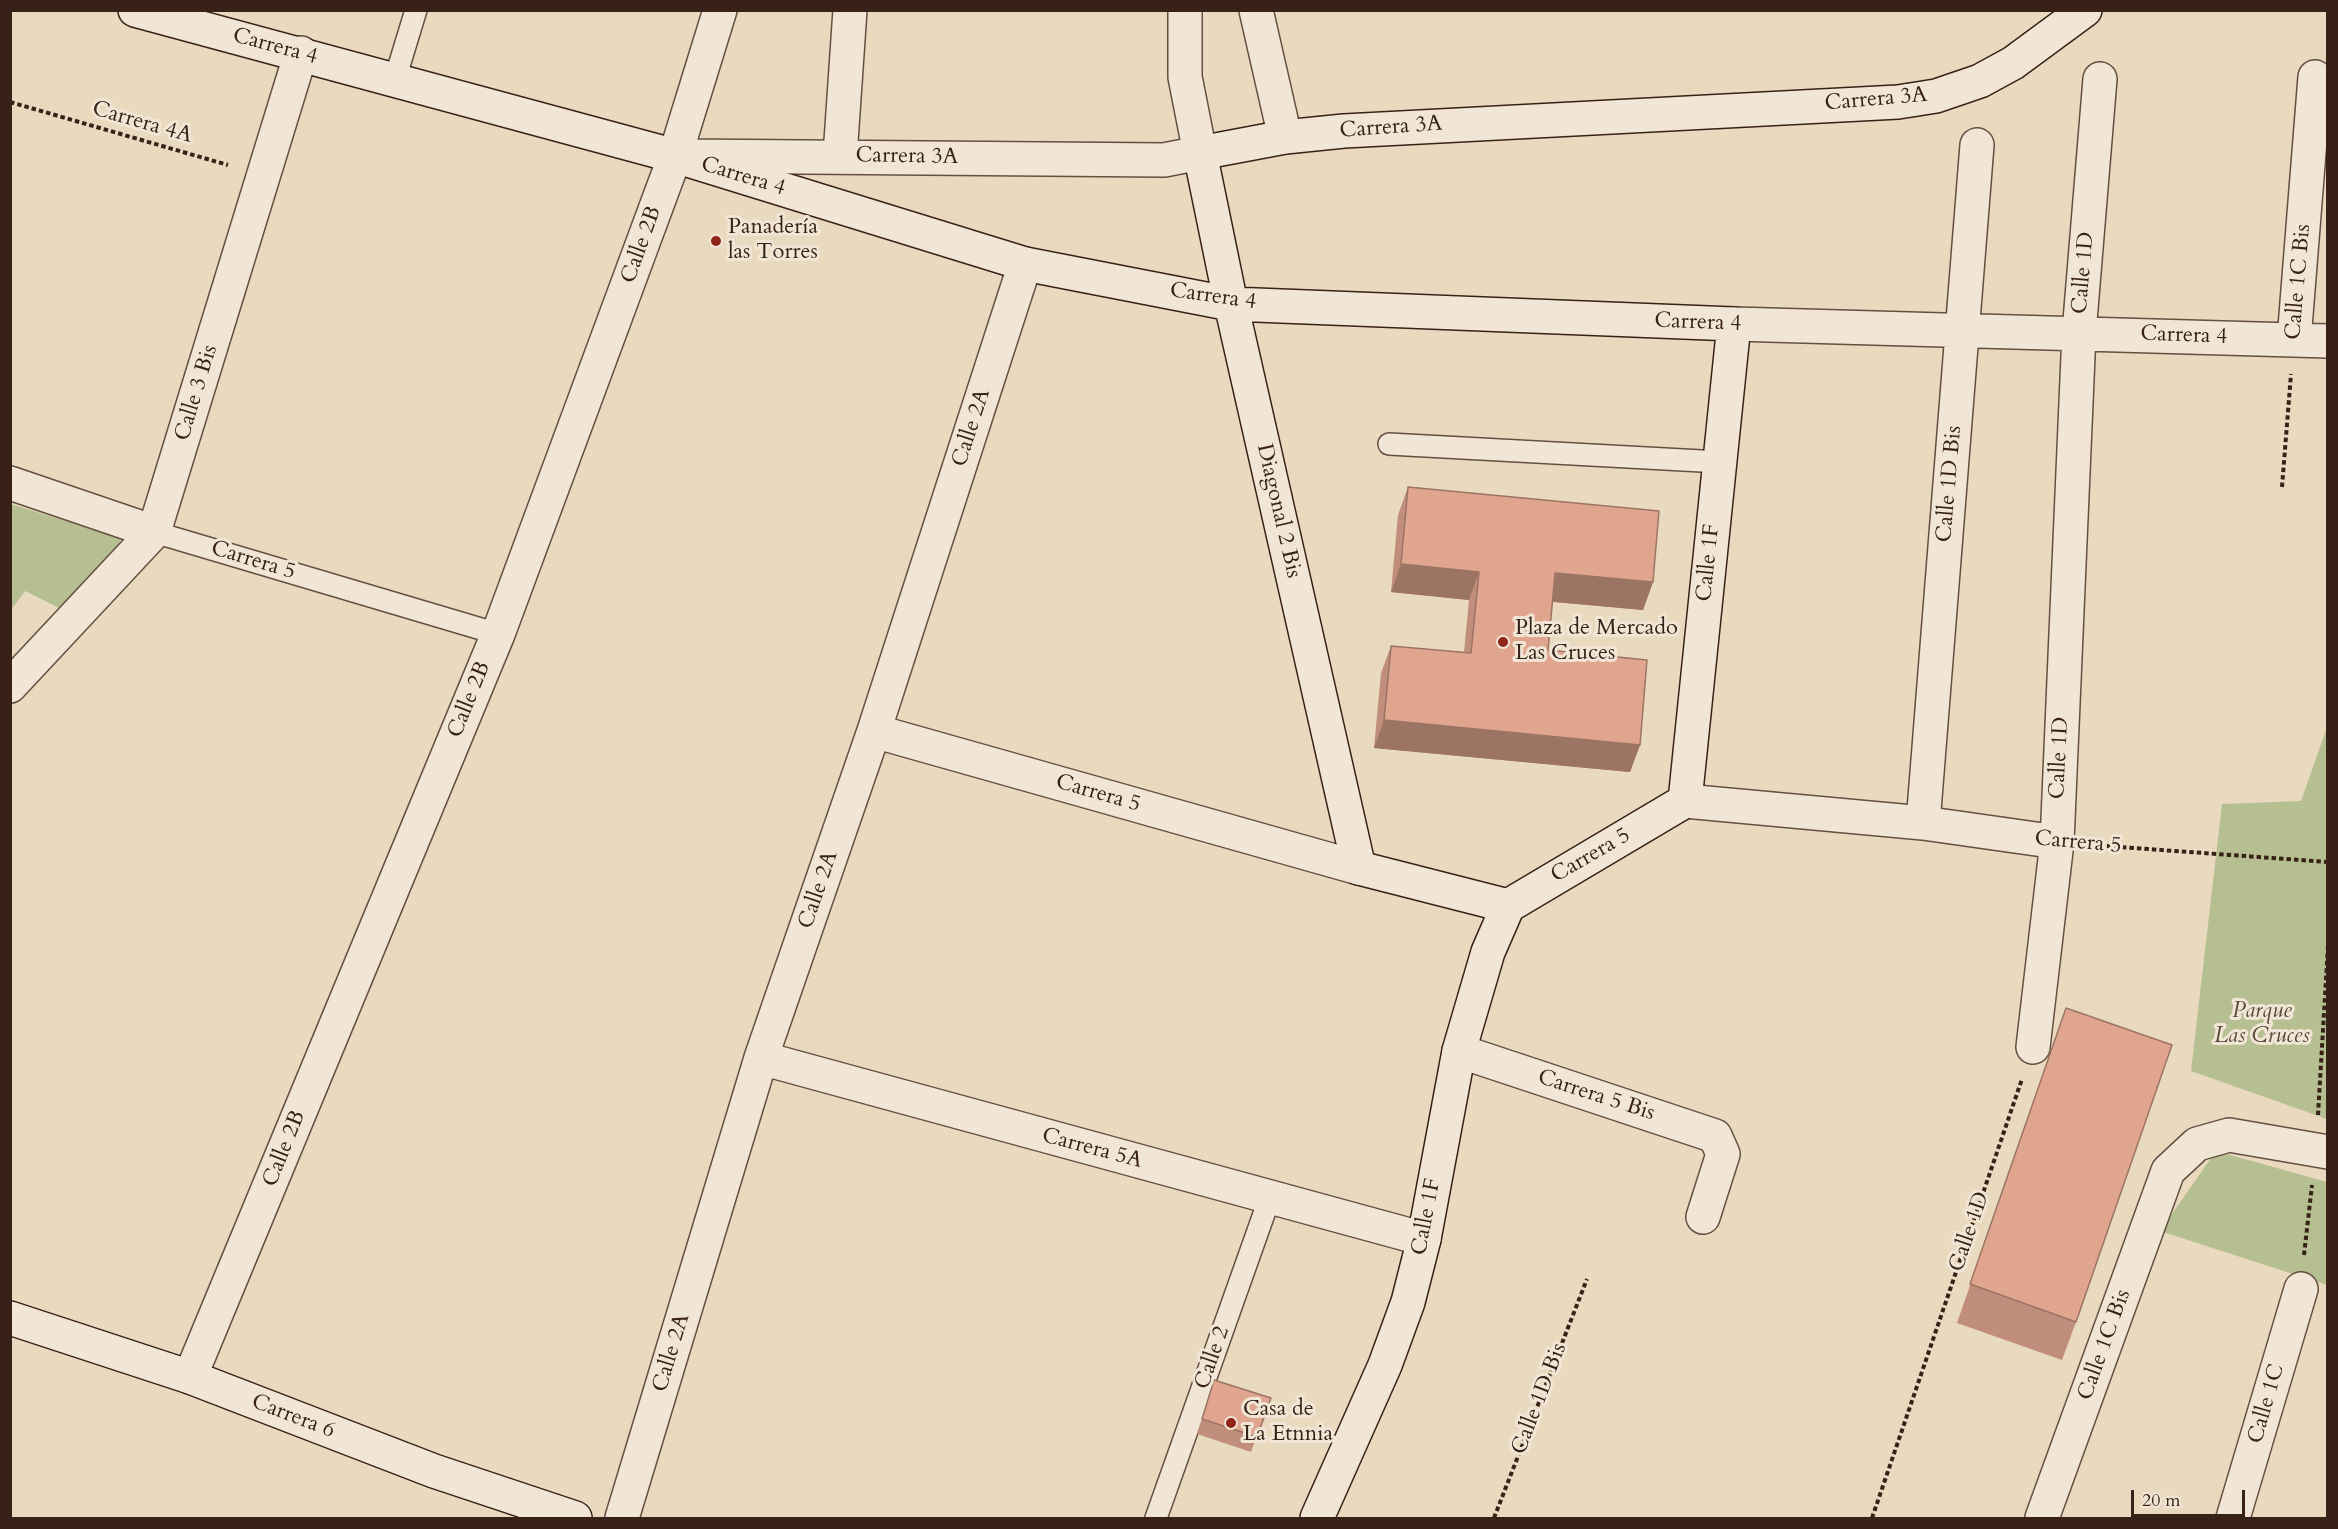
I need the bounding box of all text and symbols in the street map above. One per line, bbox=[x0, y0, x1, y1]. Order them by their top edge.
street label: Carrera 4 bbox=[230, 23, 320, 71]
street label: Carrera 3A bbox=[1824, 82, 1928, 118]
street label: Carrera 4A bbox=[89, 96, 195, 150]
street label: Carrera 3A bbox=[1339, 111, 1443, 145]
street label: Carrera 3A bbox=[855, 143, 959, 171]
street label: Carrera 4 bbox=[698, 152, 788, 202]
street label: Calle 2B bbox=[616, 203, 668, 287]
place label: Panadería las Torres bbox=[728, 215, 818, 266]
street label: Calle 1C Bis bbox=[2281, 223, 2317, 341]
street label: Calle 1D bbox=[2067, 231, 2101, 315]
marker: Panadería las Torres bbox=[709, 234, 723, 248]
street label: Carrera 4 bbox=[1168, 278, 1258, 316]
street label: Carrera 4 bbox=[1654, 308, 1742, 338]
street label: Carrera 4 bbox=[2140, 321, 2228, 351]
street label: Calle 3 Bis bbox=[170, 342, 224, 444]
street label: Calle 2A bbox=[947, 386, 997, 470]
street label: Calle 1D Bis bbox=[1932, 425, 1968, 543]
street label: Diagonal 2 Bis bbox=[1250, 441, 1306, 581]
street label: Calle 1F bbox=[1692, 523, 1726, 603]
street label: Carrera 5 bbox=[208, 536, 298, 586]
place label: Plaza de Mercado Las Cruces bbox=[1515, 616, 1678, 668]
marker: Plaza de Mercado Las Cruces bbox=[1496, 635, 1510, 649]
street label: Calle 2B bbox=[443, 658, 497, 742]
street label: Calle 1D bbox=[2045, 716, 2075, 800]
street label: Carrera 5 bbox=[1053, 769, 1143, 819]
street label: Carrera 5 bbox=[1547, 823, 1635, 889]
street label: Carrera 5 bbox=[2033, 826, 2123, 860]
street label: Calle 2A bbox=[793, 848, 845, 932]
park label: Parque Las Cruces bbox=[2214, 999, 2310, 1050]
street label: Carrera 5 Bis bbox=[1534, 1065, 1658, 1127]
street label: Calle 2B bbox=[258, 1107, 312, 1191]
street label: Carrera 5A bbox=[1039, 1123, 1145, 1175]
street label: Calle 1F bbox=[1407, 1177, 1447, 1257]
street label: Calle 1D bbox=[1944, 1189, 1996, 1275]
street label: Calle 1C Bis bbox=[2073, 1286, 2137, 1404]
street label: Calle 2A bbox=[648, 1311, 696, 1395]
street label: Calle 2 bbox=[1190, 1323, 1236, 1393]
street label: Calle 1D Bis bbox=[1507, 1340, 1573, 1458]
street label: Calle 1C bbox=[2243, 1361, 2291, 1447]
street label: Carrera 6 bbox=[248, 1389, 338, 1445]
place label: Casa de La Etnnia bbox=[1243, 1397, 1333, 1448]
marker: Casa de La Etnnia bbox=[1224, 1416, 1238, 1430]
scale bar bbox=[2134, 1478, 2248, 1516]
text: 20 m bbox=[2142, 1488, 2181, 1513]

